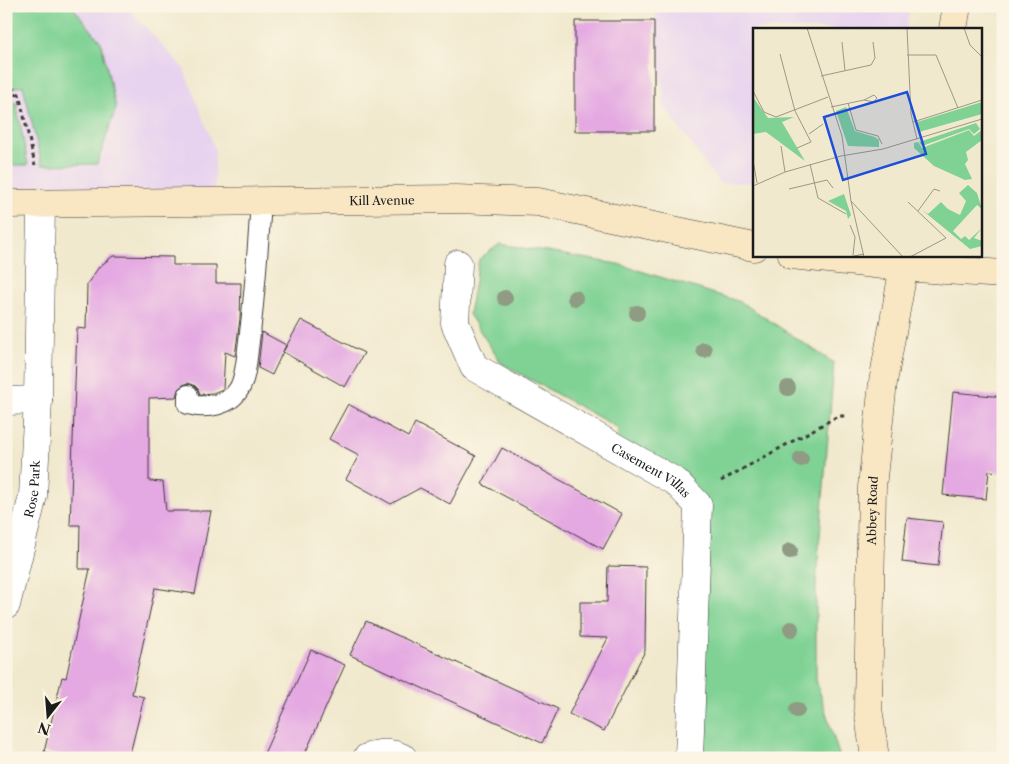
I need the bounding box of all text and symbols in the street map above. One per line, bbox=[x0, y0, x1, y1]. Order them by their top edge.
inset map bbox=[753, 28, 982, 256]
street label: Kill Avenue bbox=[349, 192, 415, 208]
street label: Casement Villas bbox=[609, 439, 694, 500]
street label: Rose Park bbox=[20, 459, 42, 519]
street label: Abbey Road bbox=[863, 475, 881, 546]
north arrow bbox=[22, 692, 72, 742]
text: N bbox=[36, 718, 53, 739]

